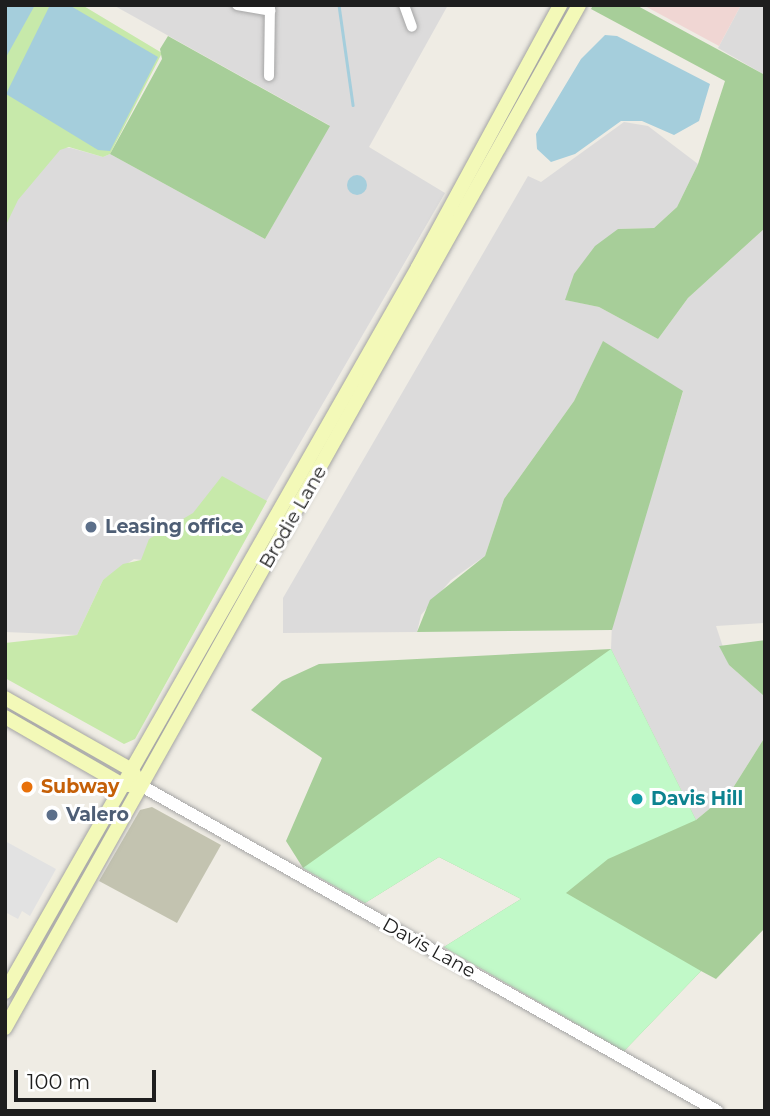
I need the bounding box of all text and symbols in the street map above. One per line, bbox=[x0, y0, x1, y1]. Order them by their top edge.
street label: Brodie Lane bbox=[254, 462, 332, 572]
place label: Leasing office bbox=[105, 516, 244, 538]
marker: Leasing office bbox=[83, 519, 99, 535]
place label: Subway bbox=[41, 776, 119, 798]
marker: Subway bbox=[19, 779, 35, 795]
place label: Davis Hill bbox=[651, 788, 743, 810]
marker: Davis Hill bbox=[629, 791, 645, 807]
place label: Valero bbox=[66, 804, 129, 826]
marker: Valero bbox=[44, 807, 60, 823]
street label: Davis Lane bbox=[378, 913, 480, 983]
scale bar bbox=[18, 1056, 159, 1100]
text: 100 m bbox=[27, 1069, 90, 1094]

